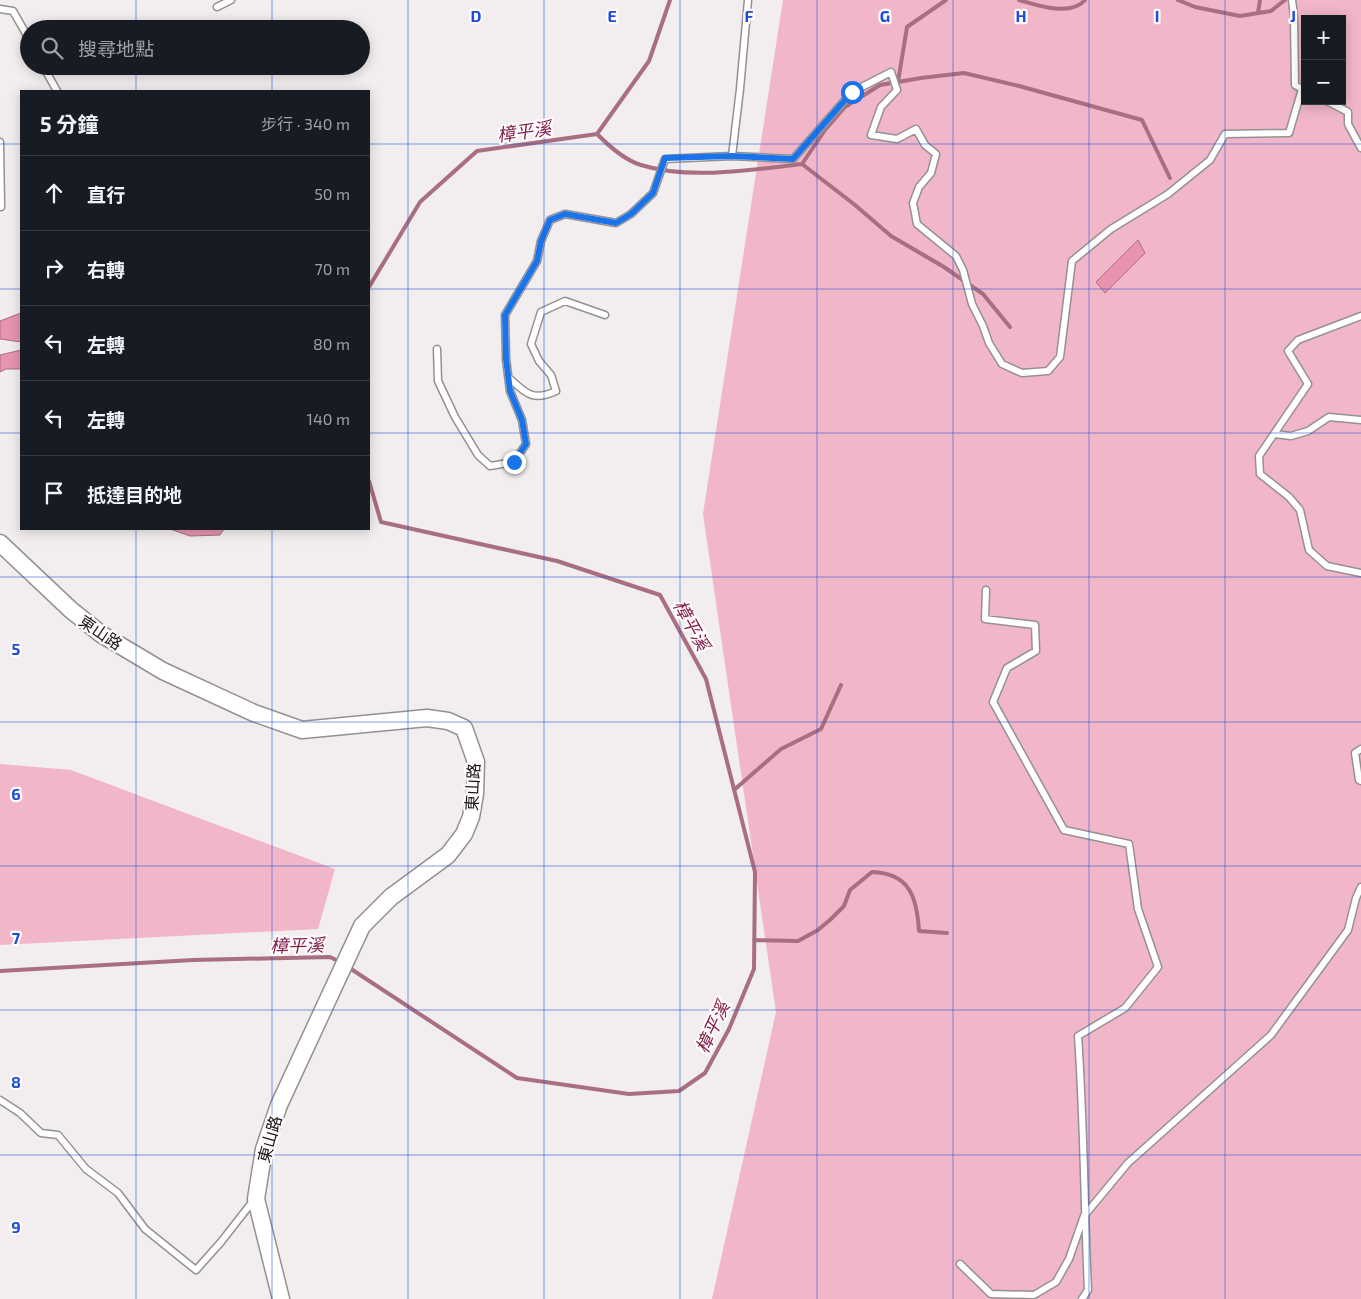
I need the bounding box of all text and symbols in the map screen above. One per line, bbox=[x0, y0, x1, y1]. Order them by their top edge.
text: D bbox=[471, 6, 482, 25]
text: E bbox=[607, 6, 617, 25]
text: F bbox=[745, 6, 754, 25]
text: G bbox=[880, 6, 890, 25]
text: H bbox=[1015, 6, 1027, 25]
text: I bbox=[1155, 6, 1159, 25]
text: J bbox=[1290, 6, 1296, 25]
map controls bbox=[1301, 15, 1346, 105]
button: + bbox=[1301, 15, 1346, 60]
search box bbox=[20, 20, 370, 75]
icon: search bbox=[38, 34, 66, 62]
text: 搜尋地點 bbox=[78, 37, 154, 60]
button: − bbox=[1301, 60, 1346, 105]
route start bbox=[841, 81, 864, 104]
text: 5 分鐘 bbox=[40, 111, 98, 136]
text: 步行 · 340 m bbox=[261, 114, 350, 133]
water label: 樟平溪 bbox=[496, 116, 555, 146]
icon: ahead bbox=[40, 179, 68, 207]
text: 直行 bbox=[87, 183, 125, 206]
text: 50 m bbox=[314, 184, 350, 203]
icon: right bbox=[40, 254, 68, 282]
text: 右轉 bbox=[87, 258, 125, 281]
text: 70 m bbox=[315, 259, 350, 278]
icon: left bbox=[40, 329, 68, 357]
text: 左轉 bbox=[87, 333, 125, 356]
text: 80 m bbox=[313, 334, 350, 353]
icon: left bbox=[40, 404, 68, 432]
text: 左轉 bbox=[87, 408, 125, 431]
text: 140 m bbox=[307, 409, 350, 428]
route end bbox=[503, 451, 526, 474]
icon: arrive bbox=[40, 479, 68, 507]
text: 抵達目的地 bbox=[87, 483, 182, 506]
water label: 樟平溪 bbox=[669, 596, 716, 657]
street label: 東山路 bbox=[76, 611, 126, 653]
text: 5 bbox=[12, 639, 21, 658]
street label: 東山路 bbox=[461, 763, 483, 811]
text: 6 bbox=[11, 784, 21, 803]
text: 7 bbox=[12, 928, 21, 947]
water label: 樟平溪 bbox=[270, 933, 327, 956]
water label: 樟平溪 bbox=[691, 995, 735, 1056]
text: 8 bbox=[11, 1072, 21, 1091]
street label: 東山路 bbox=[253, 1113, 285, 1165]
text: 9 bbox=[11, 1217, 21, 1236]

